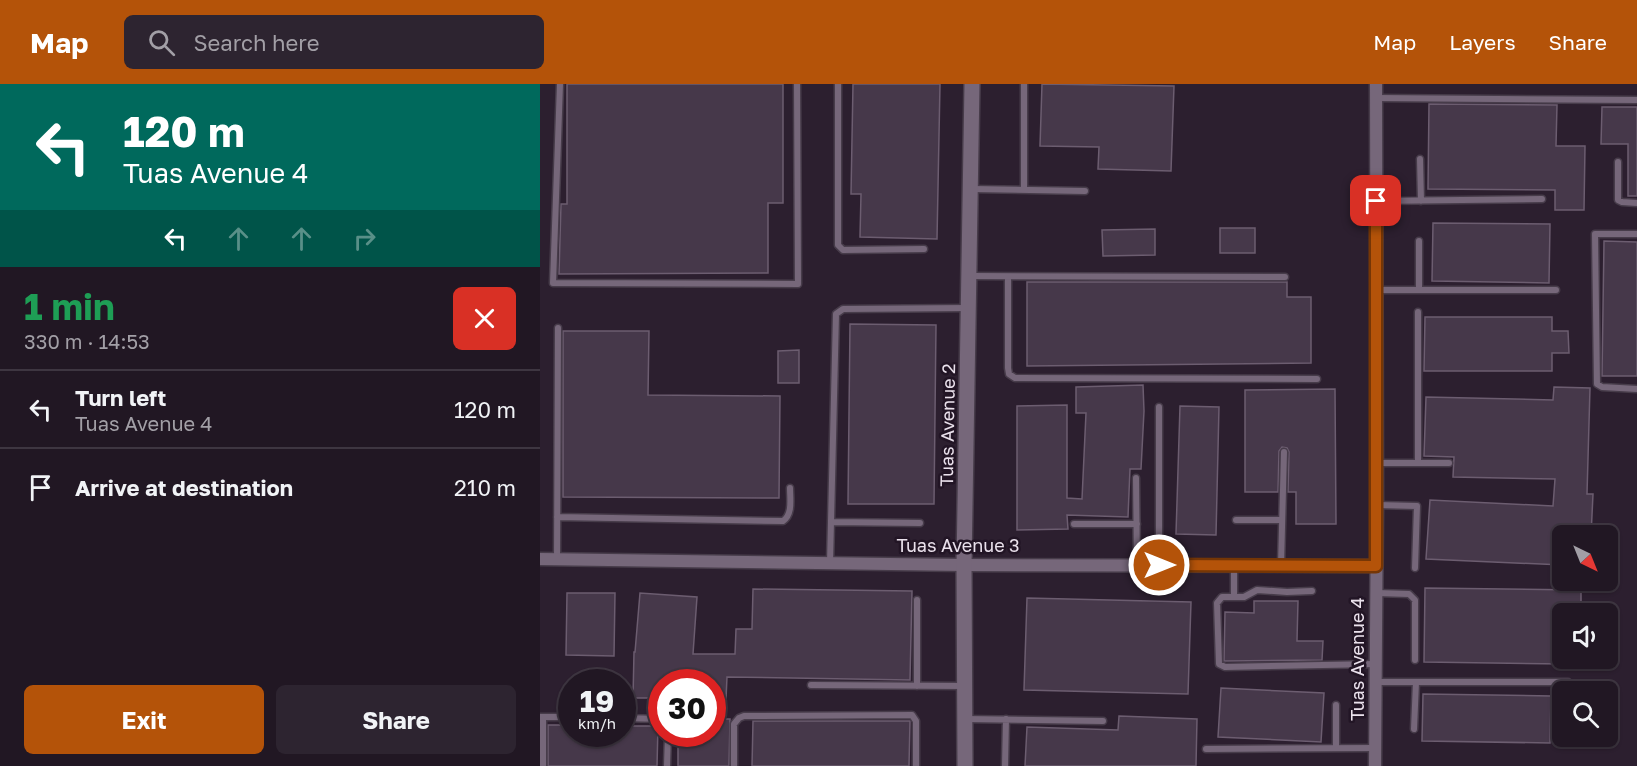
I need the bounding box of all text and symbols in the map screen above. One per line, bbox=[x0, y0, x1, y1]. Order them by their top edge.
search box bbox=[124, 15, 544, 69]
text: Map bbox=[30, 26, 88, 59]
icon: search bbox=[145, 26, 178, 59]
text: Search here bbox=[193, 29, 319, 56]
text: Map bbox=[1373, 29, 1416, 55]
text: Layers bbox=[1449, 29, 1516, 55]
text: Share bbox=[1549, 29, 1607, 55]
text: 120 m bbox=[123, 106, 245, 156]
icon: left bbox=[24, 108, 102, 186]
text: Tuas Avenue 4 bbox=[123, 157, 309, 189]
pin bbox=[1350, 175, 1401, 226]
icon: arrive bbox=[1359, 184, 1392, 217]
icon: left bbox=[159, 222, 192, 255]
icon: ahead bbox=[222, 222, 255, 255]
icon: ahead bbox=[285, 222, 318, 255]
icon: right bbox=[348, 222, 381, 255]
text: 1 min bbox=[24, 285, 115, 328]
button: close bbox=[453, 287, 516, 350]
text: 330 m · 14:53 bbox=[24, 329, 150, 353]
street label: Tuas Avenue 2 bbox=[935, 363, 959, 487]
text: Turn left bbox=[75, 384, 166, 411]
icon: left bbox=[24, 393, 57, 426]
text: 120 m bbox=[454, 396, 516, 423]
text: Tuas Avenue 4 bbox=[75, 411, 212, 435]
icon: arrive bbox=[24, 471, 57, 504]
text: Arrive at destination bbox=[75, 474, 293, 501]
text: 210 m bbox=[454, 474, 516, 501]
north arrow bbox=[1552, 525, 1618, 591]
map controls bbox=[1552, 525, 1618, 747]
position arrow bbox=[1127, 533, 1191, 597]
street label: Tuas Avenue 3 bbox=[896, 534, 1020, 556]
street label: Tuas Avenue 4 bbox=[1346, 597, 1368, 721]
button: sound bbox=[1552, 603, 1618, 669]
speed limit sign: 30 bbox=[648, 669, 726, 747]
button: search bbox=[1552, 681, 1618, 747]
text: 19 bbox=[580, 683, 614, 719]
button: Exit bbox=[24, 685, 264, 754]
button: Share bbox=[276, 685, 516, 754]
text: km/h bbox=[578, 714, 616, 732]

